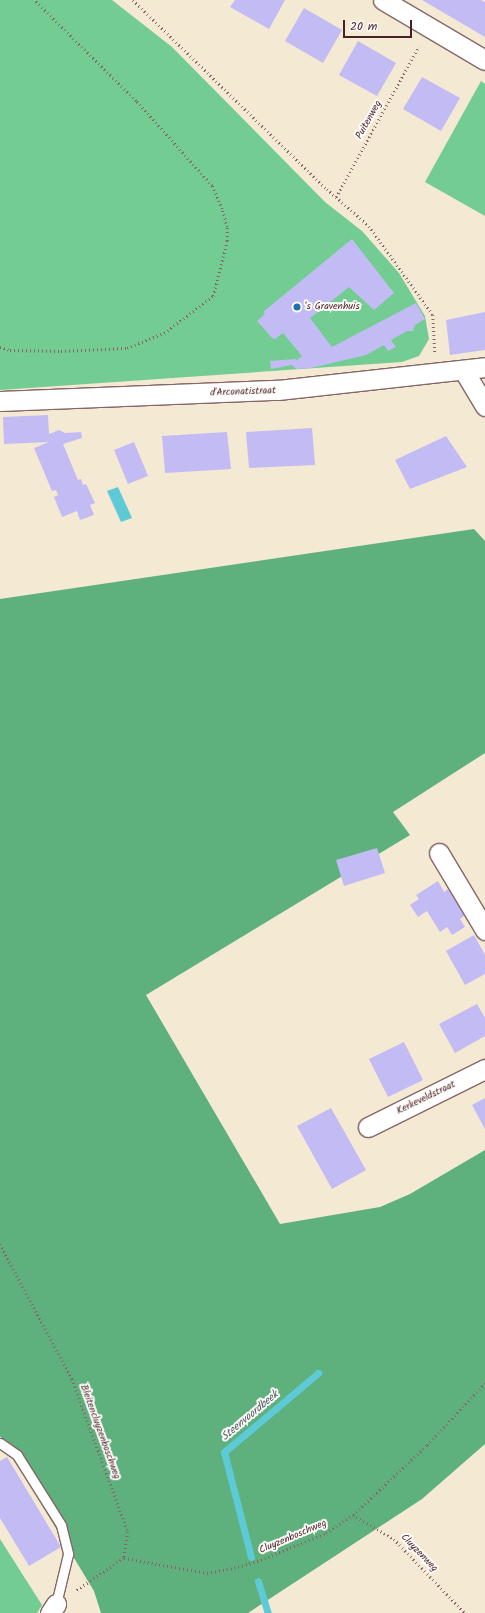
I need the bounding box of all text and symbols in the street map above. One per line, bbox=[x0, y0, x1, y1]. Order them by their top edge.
scale bar bbox=[345, 12, 414, 38]
text: 20 m bbox=[350, 17, 377, 36]
street label: Puitenweg bbox=[353, 99, 385, 141]
place label: 's Gravenhuis bbox=[305, 301, 360, 313]
marker: 's Gravenhuis bbox=[292, 302, 302, 312]
street label: d'Arconatistraat bbox=[210, 385, 276, 399]
street label: Kerkeveldstraat bbox=[395, 1079, 457, 1117]
street label: Bleitencluyzenboschweg bbox=[77, 1383, 123, 1481]
water label: Steenvoordbeek bbox=[219, 1388, 281, 1444]
street label: Cluyzenboschweg bbox=[258, 1517, 328, 1557]
street label: Cluyzenweg bbox=[398, 1532, 440, 1574]

